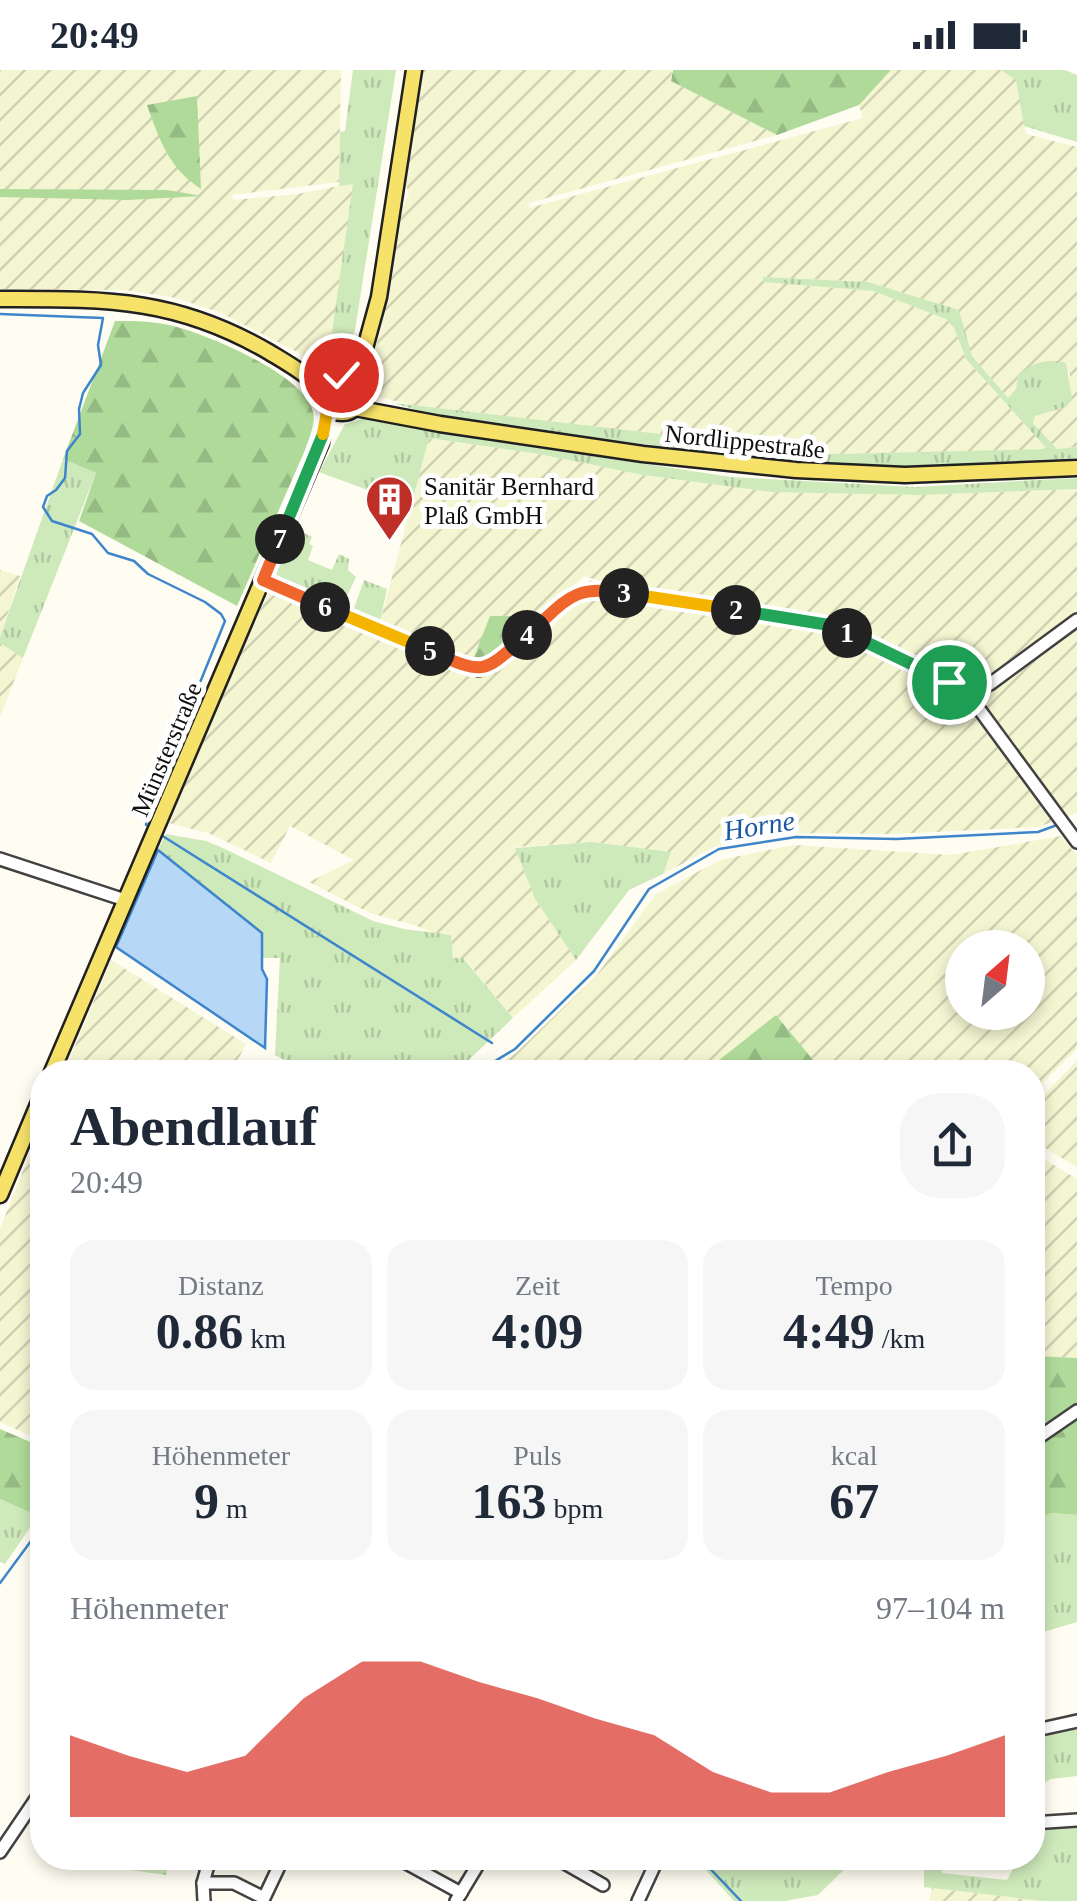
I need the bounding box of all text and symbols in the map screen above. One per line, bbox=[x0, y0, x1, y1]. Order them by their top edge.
text: 20:49 bbox=[50, 14, 139, 56]
pin bbox=[299, 333, 384, 418]
icon: check bbox=[314, 348, 369, 403]
street label: Nordlippestraße bbox=[663, 420, 826, 463]
place label: Sanitär Bernhard Plaß GmbH bbox=[424, 473, 595, 529]
building icon: Sanitär Bernhard Plaß GmbH bbox=[363, 474, 415, 542]
pin: 7 bbox=[255, 514, 305, 564]
text: 7 bbox=[273, 523, 287, 554]
pin: 3 bbox=[599, 568, 649, 618]
text: 3 bbox=[617, 577, 631, 608]
pin: 6 bbox=[300, 582, 350, 632]
pin: 2 bbox=[711, 585, 761, 635]
text: 6 bbox=[318, 591, 332, 622]
text: 2 bbox=[729, 594, 743, 625]
pin: 1 bbox=[822, 608, 872, 658]
pin: 4 bbox=[502, 610, 552, 660]
text: 1 bbox=[840, 617, 854, 648]
text: 4 bbox=[520, 619, 534, 650]
pin: 5 bbox=[405, 626, 455, 676]
text: 5 bbox=[423, 635, 437, 666]
pin bbox=[907, 640, 992, 725]
icon: arrive bbox=[922, 655, 977, 710]
street label: Münsterstraße bbox=[126, 678, 207, 820]
water label: Horne bbox=[720, 805, 797, 847]
north arrow bbox=[945, 930, 1045, 1030]
map controls bbox=[945, 930, 1045, 1030]
button: share bbox=[900, 1093, 1005, 1198]
text: Abendlauf bbox=[70, 1096, 318, 1157]
text: 20:49 bbox=[70, 1164, 143, 1200]
text: Distanz bbox=[178, 1270, 264, 1301]
text: Zeit bbox=[515, 1270, 560, 1301]
text: Tempo bbox=[815, 1270, 893, 1301]
text: 0.86 bbox=[156, 1303, 243, 1359]
text: 4:09 bbox=[492, 1303, 583, 1359]
text: 4:49 bbox=[783, 1303, 875, 1359]
text: km bbox=[243, 1323, 286, 1354]
text: /km bbox=[875, 1323, 925, 1354]
text: Höhenmeter bbox=[152, 1440, 290, 1471]
text: Puls bbox=[513, 1440, 562, 1471]
text: kcal bbox=[831, 1440, 877, 1471]
text: 9 bbox=[194, 1473, 219, 1529]
text: 163 bbox=[472, 1473, 547, 1529]
text: 67 bbox=[829, 1473, 879, 1529]
text: m bbox=[219, 1493, 248, 1524]
text: bpm bbox=[547, 1493, 603, 1524]
text: Höhenmeter bbox=[70, 1590, 228, 1626]
text: 97–104 m bbox=[876, 1590, 1005, 1626]

